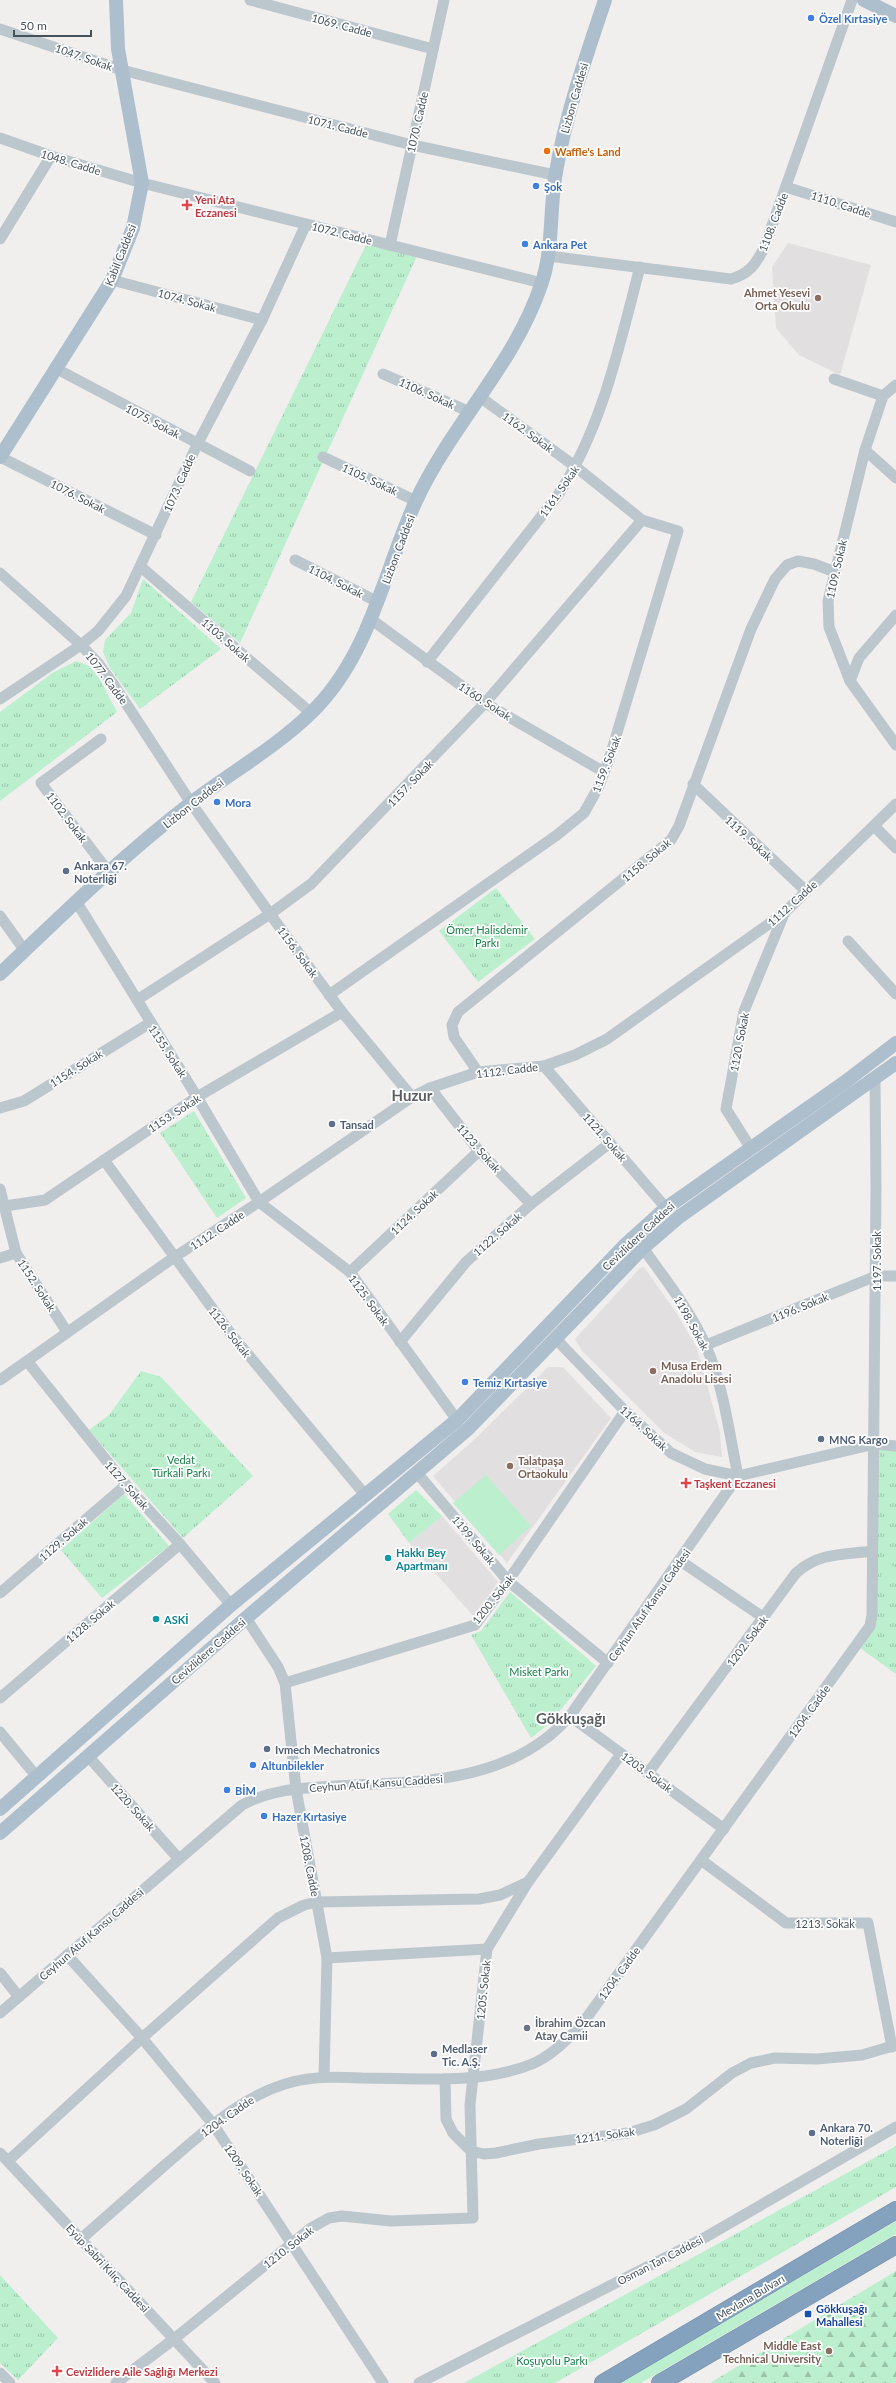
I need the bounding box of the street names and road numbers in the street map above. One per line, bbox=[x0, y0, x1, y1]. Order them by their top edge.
street label: 1069. Cadde bbox=[310, 11, 374, 39]
street label: 1047. Sokak bbox=[54, 41, 115, 73]
street label: Lizbon Caddesi bbox=[558, 61, 590, 135]
street label: 1070. Cadde bbox=[404, 90, 430, 154]
street label: 1071. Cadde bbox=[306, 112, 370, 140]
street label: 1048. Cadde bbox=[40, 147, 103, 177]
street label: 1110. Cadde bbox=[810, 188, 873, 220]
street label: 1108. Cadde bbox=[756, 191, 790, 253]
street label: 1072. Cadde bbox=[310, 219, 374, 247]
street label: Kabil Caddesi bbox=[102, 222, 138, 288]
street label: 1074. Sokak bbox=[156, 286, 218, 314]
street label: 1106. Sokak bbox=[397, 375, 457, 411]
street label: 1075. Sokak bbox=[124, 401, 183, 441]
street label: 1162. Sokak bbox=[500, 409, 556, 455]
street label: 1073. Cadde bbox=[160, 452, 198, 514]
street label: 1105. Sokak bbox=[340, 460, 400, 498]
street label: 1161. Sokak bbox=[537, 462, 582, 519]
street label: 1076. Sokak bbox=[48, 477, 108, 516]
street label: Lizbon Caddesi bbox=[379, 512, 417, 585]
street label: 1109. Sokak bbox=[823, 538, 849, 600]
street label: 1104. Sokak bbox=[306, 562, 366, 601]
street label: 1103. Sokak bbox=[199, 615, 253, 665]
street label: 1077. Cadde bbox=[83, 649, 131, 707]
street label: 1160. Sokak bbox=[456, 679, 514, 723]
street label: 1159. Sokak bbox=[589, 733, 623, 794]
street label: 1157. Sokak bbox=[385, 757, 436, 809]
street label: Lizbon Caddesi bbox=[160, 775, 226, 831]
street label: 1102. Sokak bbox=[44, 789, 90, 845]
street label: 1119. Sokak bbox=[723, 813, 776, 863]
street label: 1158. Sokak bbox=[619, 836, 673, 884]
street label: 1112. Cadde bbox=[765, 877, 819, 929]
street label: 1156. Sokak bbox=[275, 924, 321, 980]
street label: 1120. Sokak bbox=[727, 1011, 751, 1073]
street label: 1155. Sokak bbox=[146, 1022, 190, 1080]
street label: 1154. Sokak bbox=[47, 1046, 105, 1089]
street label: 1112. Cadde bbox=[475, 1060, 539, 1080]
street label: 1153. Sokak bbox=[145, 1091, 203, 1135]
street label: 1121. Sokak bbox=[580, 1110, 630, 1164]
street label: 1123. Sokak bbox=[454, 1121, 504, 1175]
street label: 1124. Sokak bbox=[388, 1187, 441, 1237]
street label: Cevizlidere Caddesi bbox=[599, 1199, 677, 1273]
street label: 1112. Cadde bbox=[188, 1208, 247, 1252]
street label: 1122. Sokak bbox=[470, 1209, 524, 1259]
street label: 1197. Sokak bbox=[870, 1231, 883, 1291]
street label: 1152. Sokak bbox=[15, 1256, 59, 1314]
street label: 1125. Sokak bbox=[346, 1272, 392, 1328]
street label: 1196. Sokak bbox=[770, 1290, 831, 1324]
street label: 1198. Sokak bbox=[672, 1294, 712, 1353]
street label: 1126. Sokak bbox=[206, 1304, 254, 1360]
street label: 1164. Sokak bbox=[618, 1403, 671, 1453]
street label: 1127. Sokak bbox=[102, 1458, 152, 1512]
street label: 1199. Sokak bbox=[450, 1513, 498, 1567]
street label: 1129. Sokak bbox=[36, 1514, 90, 1564]
street label: Ceyhun Atuf Kansu Caddesi bbox=[605, 1546, 693, 1664]
street label: 1200. Sokak bbox=[469, 1571, 517, 1626]
street label: 1128. Sokak bbox=[63, 1597, 117, 1645]
street label: 1202. Sokak bbox=[724, 1613, 770, 1669]
street label: Cevizlidere Caddesi bbox=[168, 1615, 248, 1687]
street label: 1204. Cadde bbox=[786, 1682, 833, 1740]
street label: 1203. Sokak bbox=[619, 1749, 675, 1795]
street label: Ceyhun Atuf Kansu Caddesi bbox=[309, 1772, 444, 1794]
street label: 1220. Sokak bbox=[108, 1780, 158, 1834]
street label: 1208. Cadde bbox=[298, 1834, 322, 1898]
street label: Ceyhun Atuf Kansu Caddesi bbox=[36, 1885, 146, 1983]
street label: 1213. Sokak bbox=[795, 1917, 855, 1930]
street label: 1204. Cadde bbox=[596, 1944, 643, 2002]
street label: 1205. Sokak bbox=[473, 1959, 493, 2020]
street label: 1204. Cadde bbox=[198, 2093, 256, 2139]
street label: 1211. Sokak bbox=[575, 2124, 636, 2146]
street label: 1209. Sokak bbox=[222, 2142, 266, 2199]
street label: Eyüp Sabri Kılıç Caddesi bbox=[64, 2221, 152, 2315]
street label: 1210. Sokak bbox=[260, 2223, 316, 2271]
street label: Osman Tan Caddesi bbox=[615, 2233, 705, 2287]
street label: Mevlana Bulvarı bbox=[714, 2272, 786, 2322]

